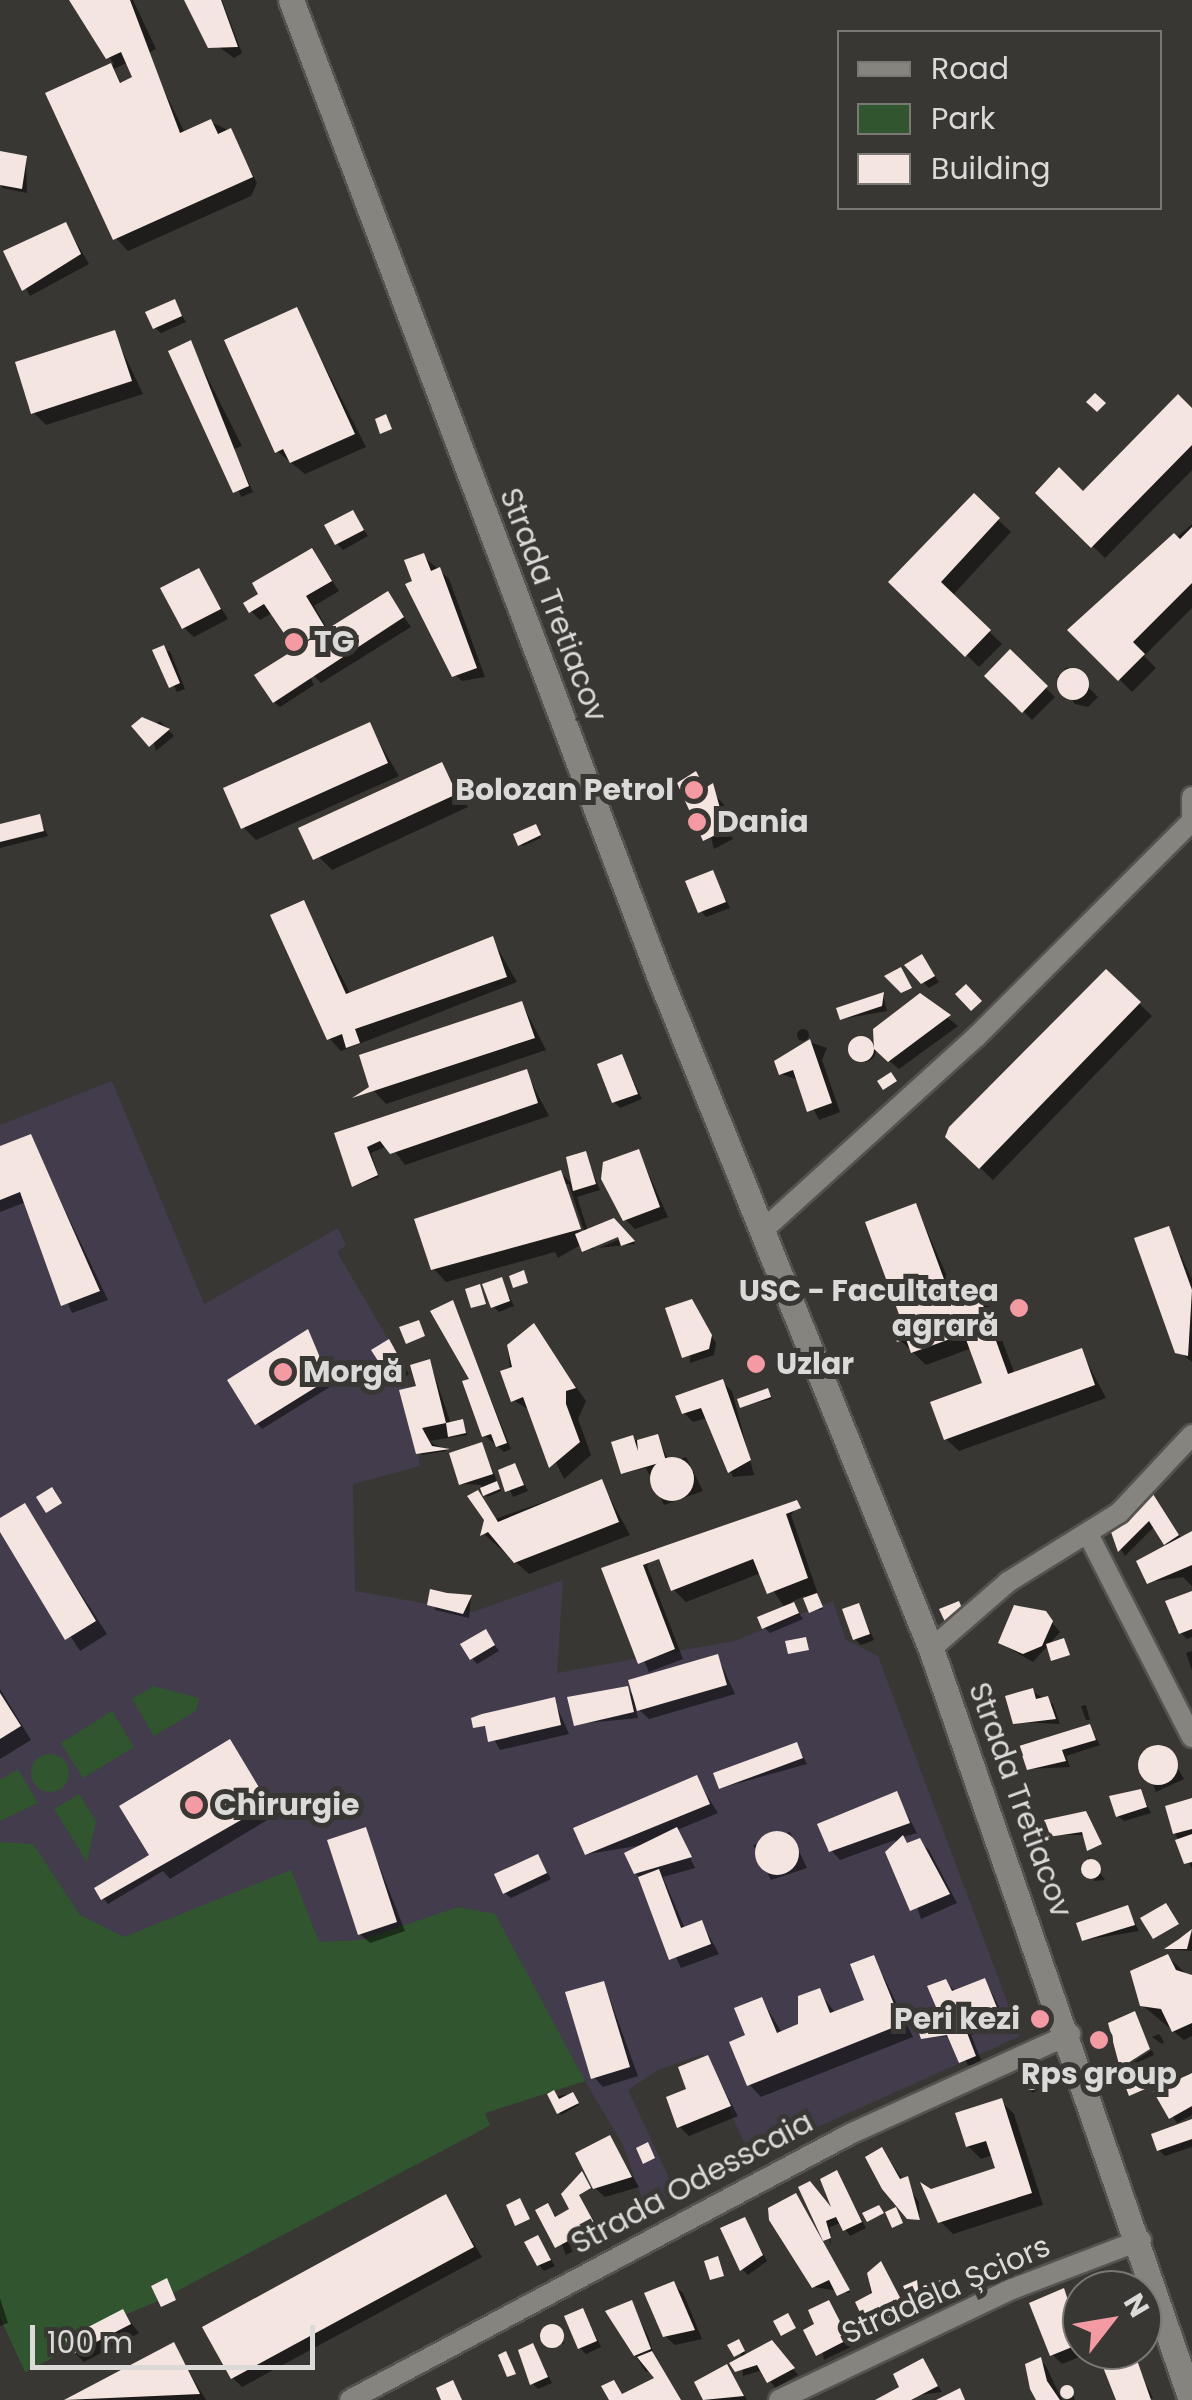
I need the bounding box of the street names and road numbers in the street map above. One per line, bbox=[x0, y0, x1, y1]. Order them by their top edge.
street label: Strada Tretiacov bbox=[492, 483, 614, 727]
street label: Strada Tretiacov bbox=[961, 1678, 1079, 1922]
street label: Strada Odesscaia bbox=[565, 2104, 819, 2262]
street label: Stradela Șciors bbox=[836, 2228, 1056, 2352]

